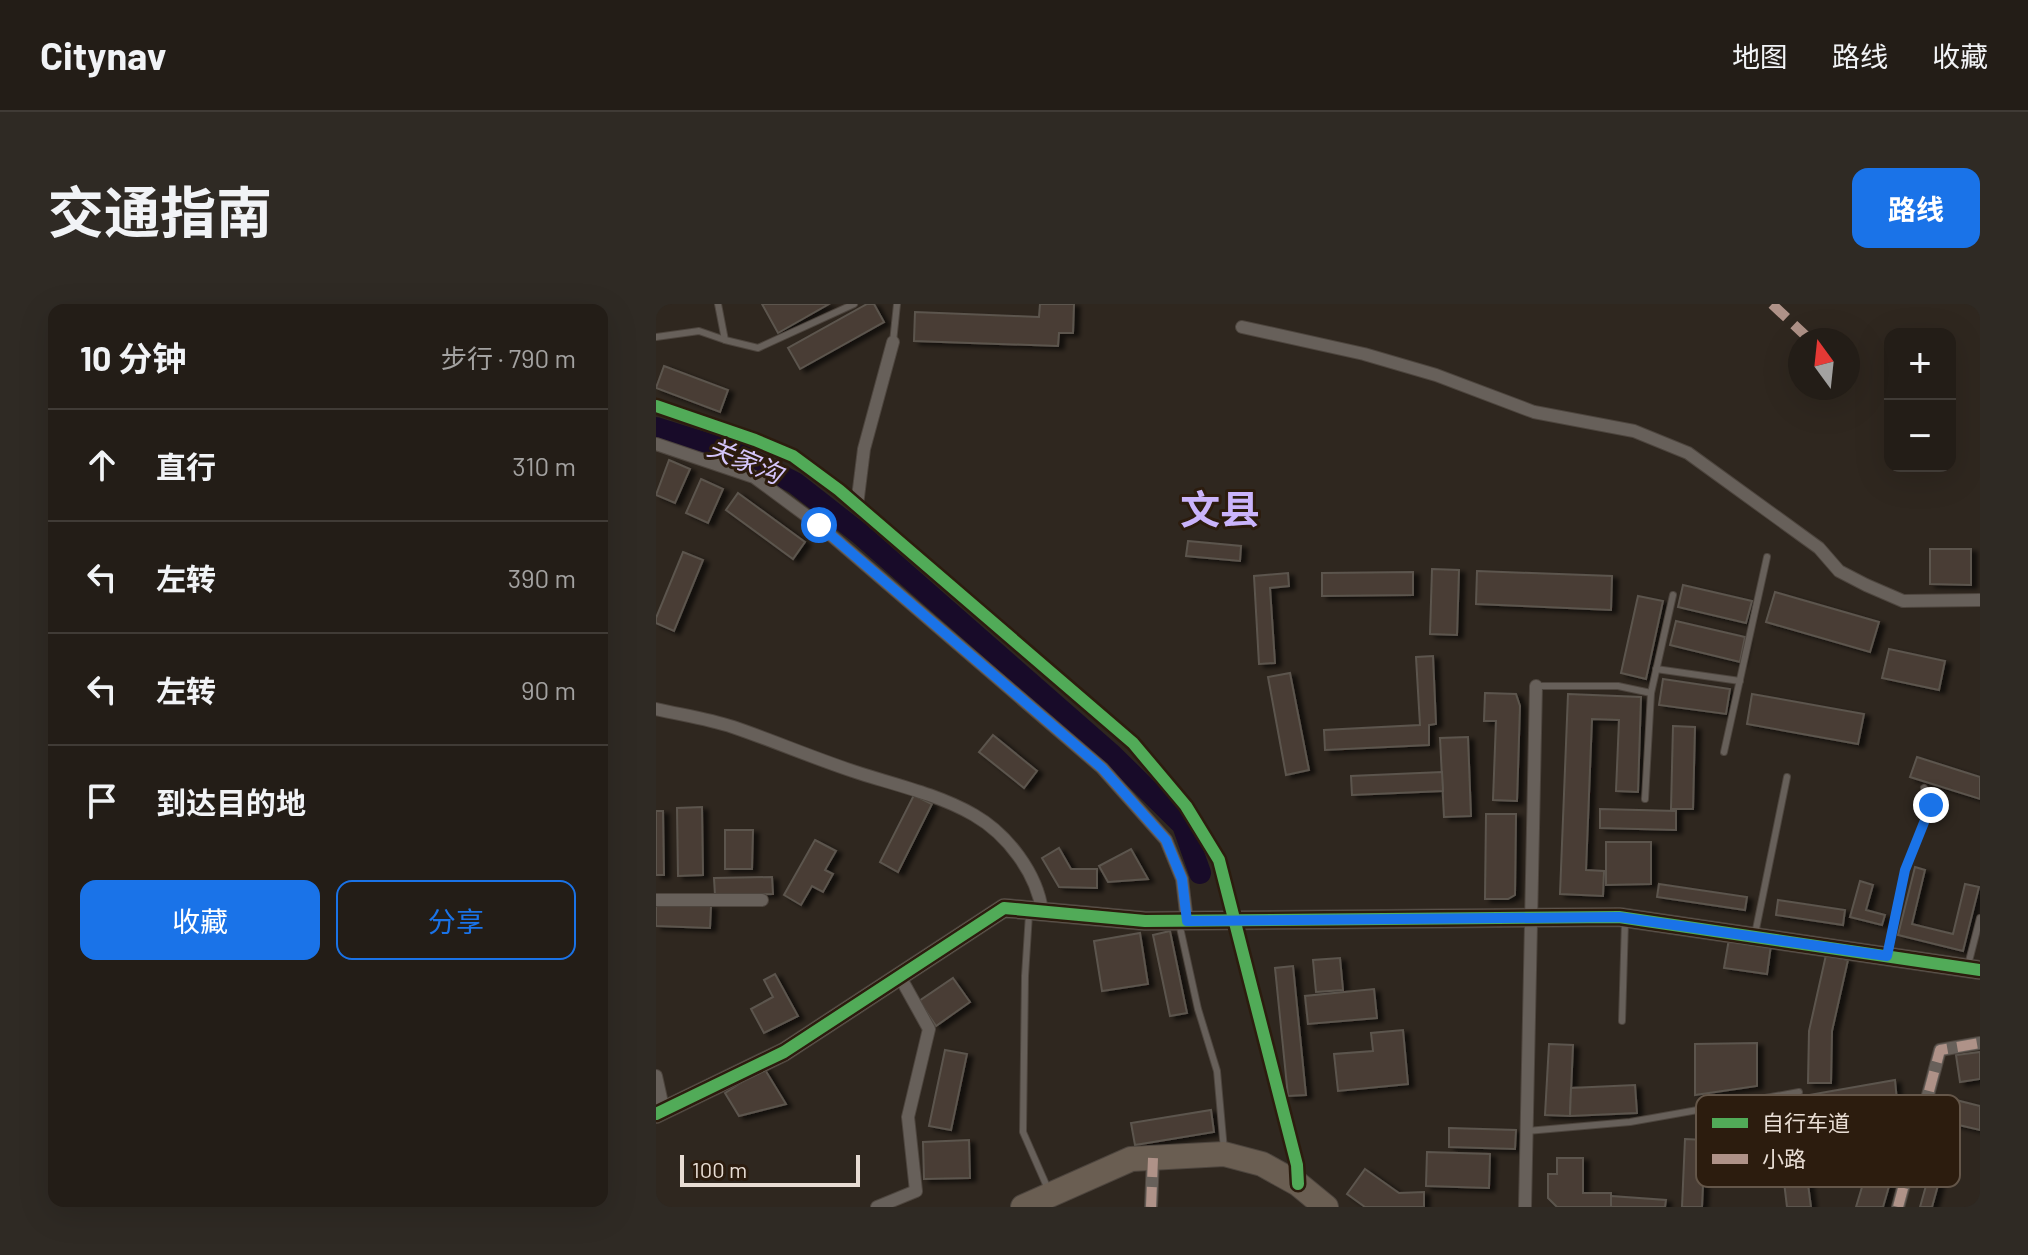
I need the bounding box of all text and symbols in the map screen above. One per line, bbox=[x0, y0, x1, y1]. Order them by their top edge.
text: Citynav bbox=[40, 32, 166, 78]
text: 地图 bbox=[1732, 39, 1788, 73]
text: 路线 bbox=[1832, 39, 1888, 73]
text: 收藏 bbox=[1932, 39, 1988, 73]
button: 路线 bbox=[1852, 168, 1980, 248]
text: 交通指南 bbox=[48, 177, 272, 244]
north arrow bbox=[1788, 328, 1860, 400]
map controls bbox=[1884, 328, 1956, 472]
button: + bbox=[1884, 328, 1956, 400]
text: 10 分钟 bbox=[80, 337, 186, 378]
text: 步行 · 790 m bbox=[441, 342, 576, 373]
button: − bbox=[1884, 400, 1956, 472]
water label: 关家沟 bbox=[704, 430, 790, 490]
icon: ahead bbox=[80, 443, 124, 487]
text: 直行 bbox=[156, 448, 216, 484]
text: 310 m bbox=[512, 450, 576, 481]
district label: 文县 bbox=[1180, 484, 1260, 532]
route start bbox=[801, 507, 837, 543]
icon: left bbox=[80, 555, 124, 599]
text: 左转 bbox=[156, 560, 216, 596]
text: 390 m bbox=[508, 562, 576, 593]
icon: left bbox=[80, 667, 124, 711]
text: 左转 bbox=[156, 672, 216, 708]
text: 90 m bbox=[521, 674, 576, 705]
icon: arrive bbox=[80, 779, 124, 823]
text: 到达目的地 bbox=[156, 784, 306, 820]
route end bbox=[1913, 787, 1949, 823]
button: 收藏 bbox=[80, 880, 320, 960]
button: 分享 bbox=[336, 880, 576, 960]
legend bbox=[1696, 1095, 1960, 1187]
text: 自行车道 bbox=[1762, 1109, 1850, 1135]
text: 小路 bbox=[1762, 1145, 1806, 1171]
scale bar bbox=[680, 1151, 860, 1187]
text: 100 m bbox=[692, 1156, 747, 1182]

